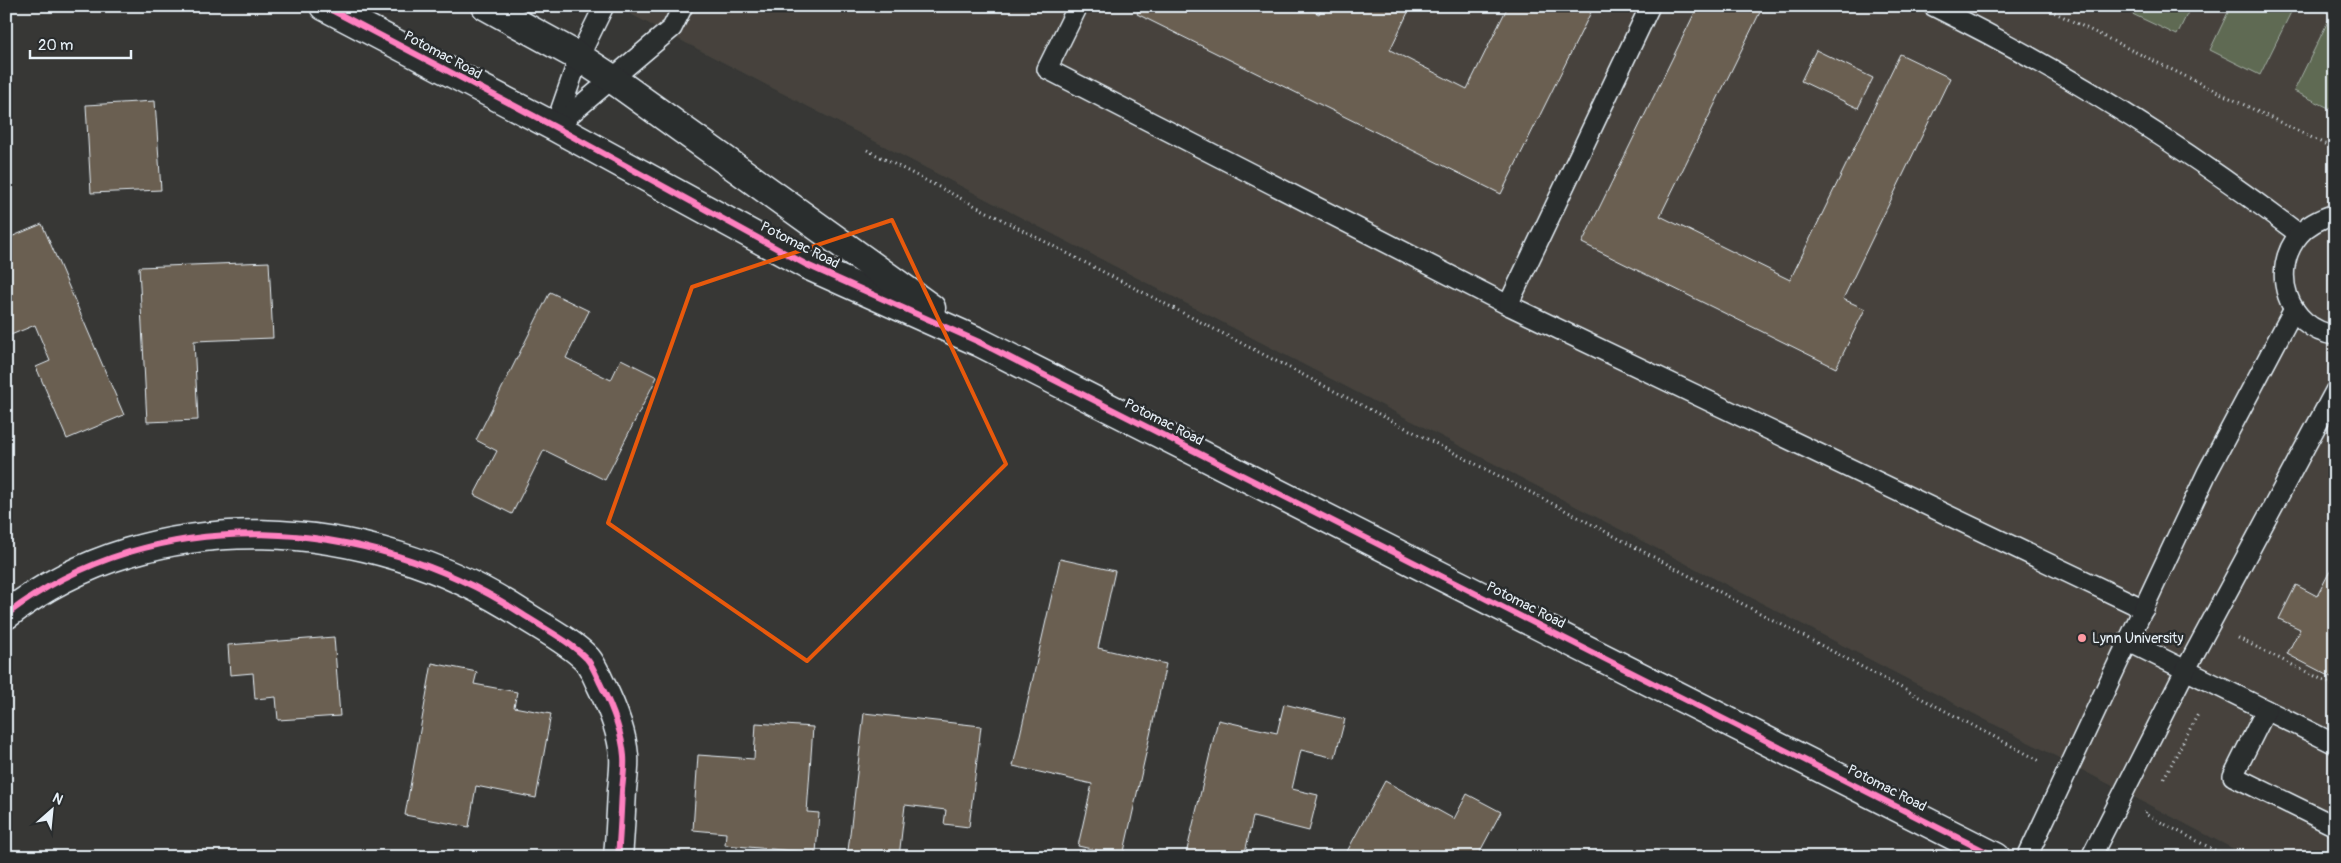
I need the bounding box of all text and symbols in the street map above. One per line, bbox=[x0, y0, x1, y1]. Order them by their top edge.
street label: Potomac Road bbox=[401, 27, 485, 83]
scale bar bbox=[30, 28, 131, 60]
text: 20 m bbox=[38, 36, 73, 55]
street label: Potomac Road bbox=[758, 218, 842, 272]
street label: Potomac Road bbox=[1122, 395, 1206, 449]
street label: Potomac Road bbox=[1484, 578, 1568, 632]
place label: Lynn University bbox=[2092, 630, 2183, 647]
marker: Lynn University bbox=[2076, 632, 2088, 644]
street label: Potomac Road bbox=[1845, 761, 1929, 815]
north arrow bbox=[28, 786, 78, 836]
text: N bbox=[50, 789, 66, 809]

